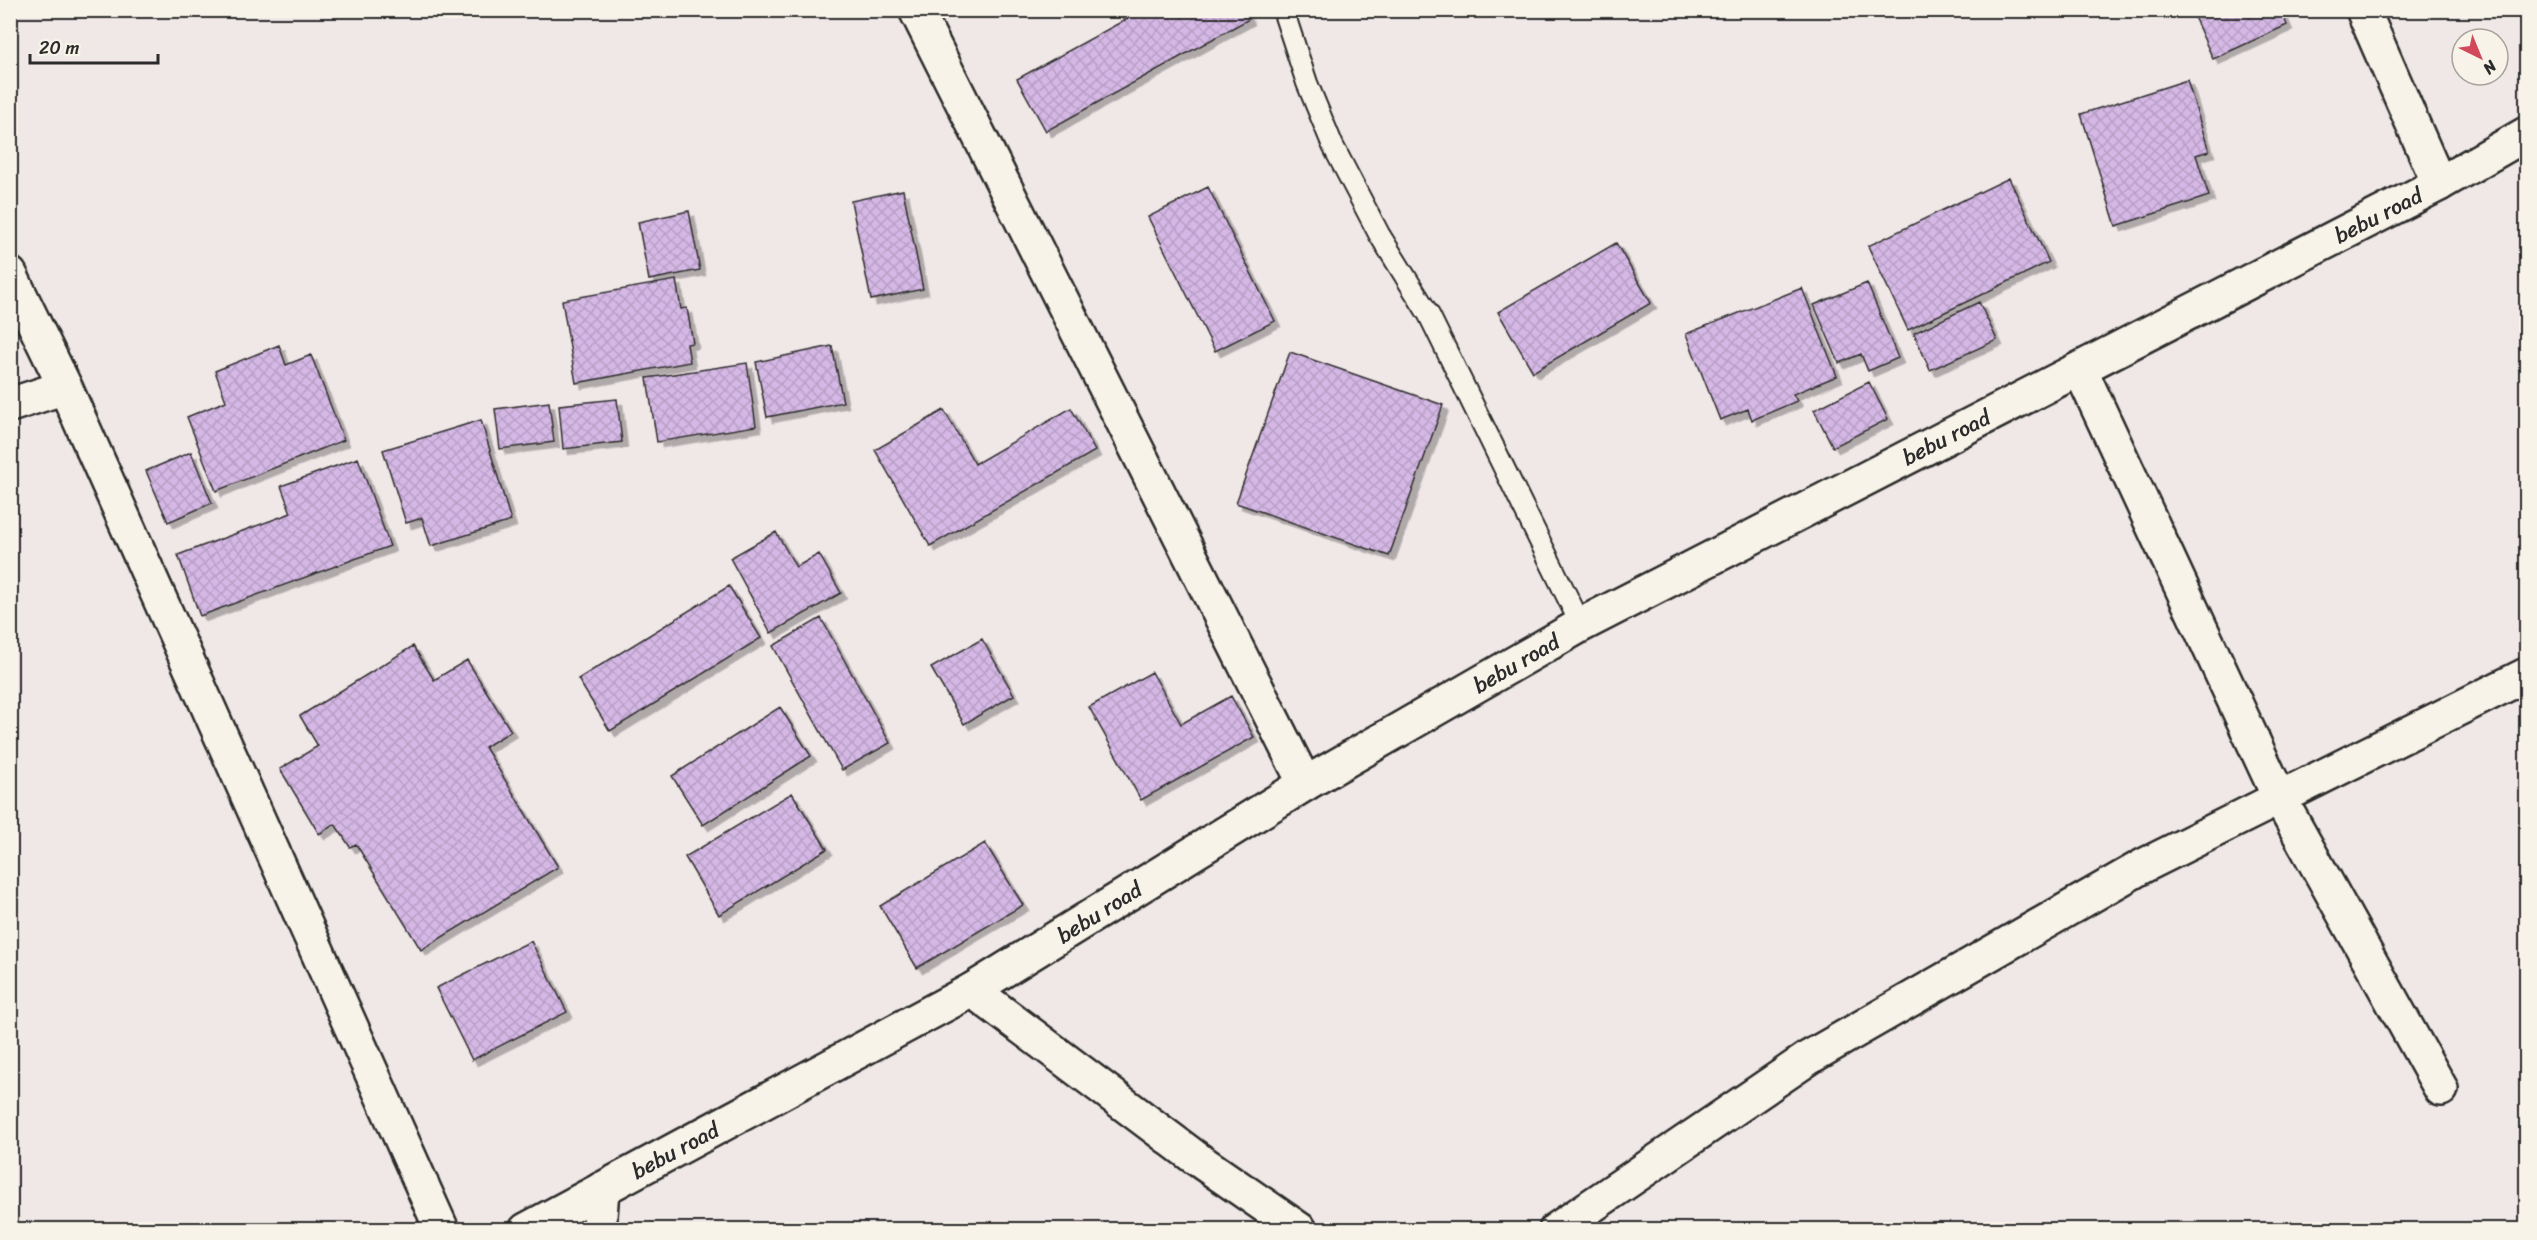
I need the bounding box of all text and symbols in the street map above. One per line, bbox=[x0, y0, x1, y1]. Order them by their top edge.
scale bar bbox=[30, 27, 158, 65]
north arrow bbox=[2450, 27, 2510, 87]
text: 20 m bbox=[39, 32, 79, 64]
text: N bbox=[2475, 53, 2505, 83]
street label: bebu road bbox=[2327, 176, 2431, 254]
street label: bebu road bbox=[1895, 398, 1999, 476]
street label: bebu road bbox=[1465, 622, 1568, 704]
street label: bebu road bbox=[1049, 870, 1151, 954]
street label: bebu road bbox=[624, 1110, 728, 1190]

